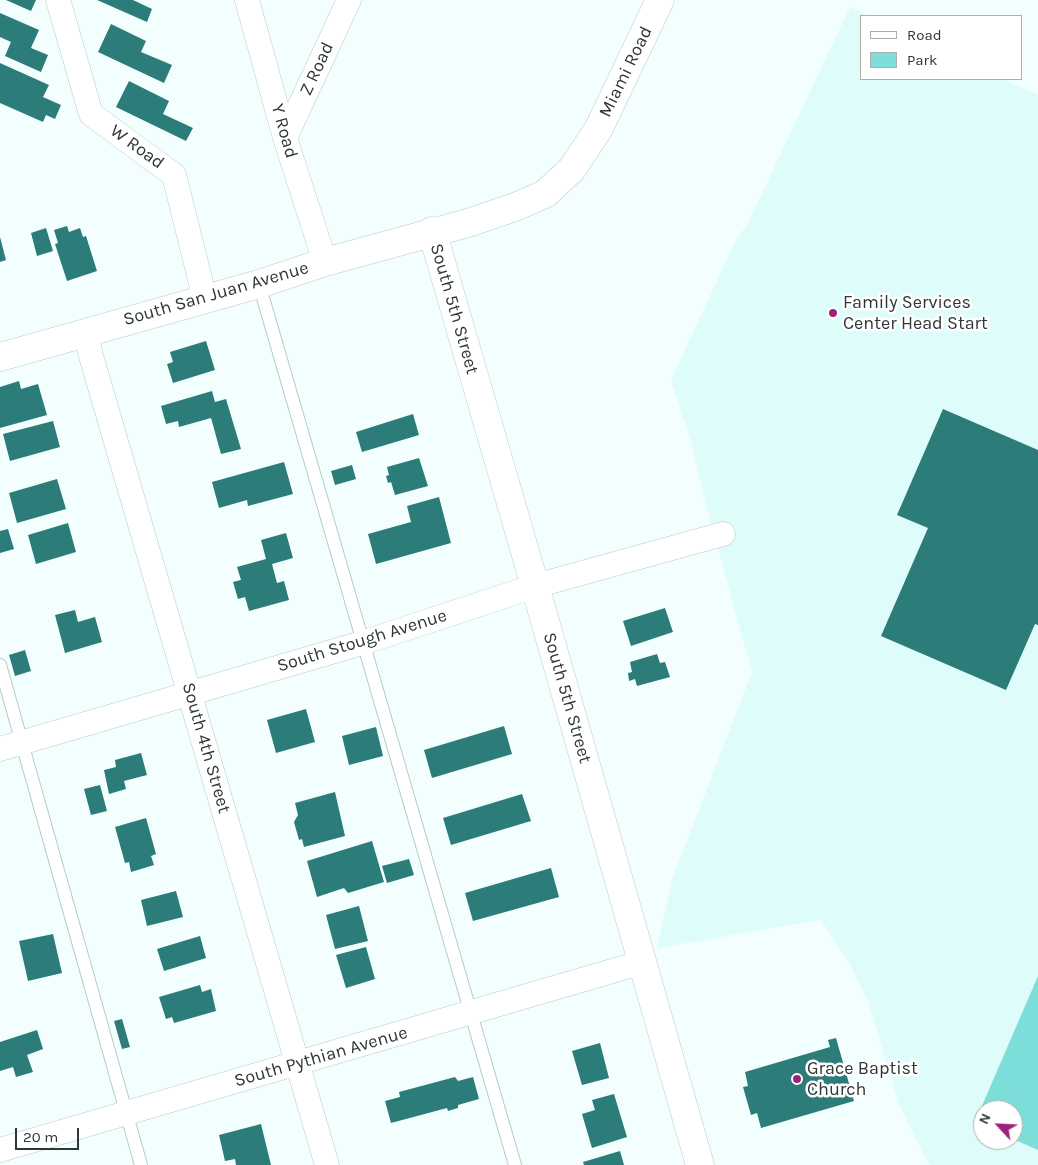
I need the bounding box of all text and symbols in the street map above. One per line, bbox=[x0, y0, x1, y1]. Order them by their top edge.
legend bbox=[860, 15, 1023, 80]
street label: Miami Road bbox=[595, 23, 657, 121]
text: Road bbox=[907, 26, 942, 44]
street label: Z Road bbox=[295, 39, 339, 99]
text: Park bbox=[907, 51, 937, 69]
street label: Y Road bbox=[266, 101, 302, 161]
street label: W Road bbox=[106, 120, 168, 174]
street label: South 5th Street bbox=[425, 241, 483, 377]
street label: South San Juan Avenue bbox=[121, 257, 311, 331]
place label: Family Services Center Head Start bbox=[843, 292, 988, 334]
marker: Family Services Center Head Start bbox=[827, 307, 839, 319]
street label: South Stough Avenue bbox=[274, 605, 450, 677]
street label: South 5th Street bbox=[538, 630, 596, 766]
street label: South 4th Street bbox=[177, 680, 235, 816]
street label: South Pythian Avenue bbox=[232, 1022, 410, 1092]
place label: Grace Baptist Church bbox=[807, 1058, 918, 1100]
marker: Grace Baptist Church bbox=[791, 1073, 803, 1085]
north arrow bbox=[973, 1100, 1023, 1150]
text: N bbox=[975, 1111, 995, 1127]
scale bar bbox=[18, 1118, 81, 1150]
text: 20 m bbox=[23, 1128, 58, 1146]

